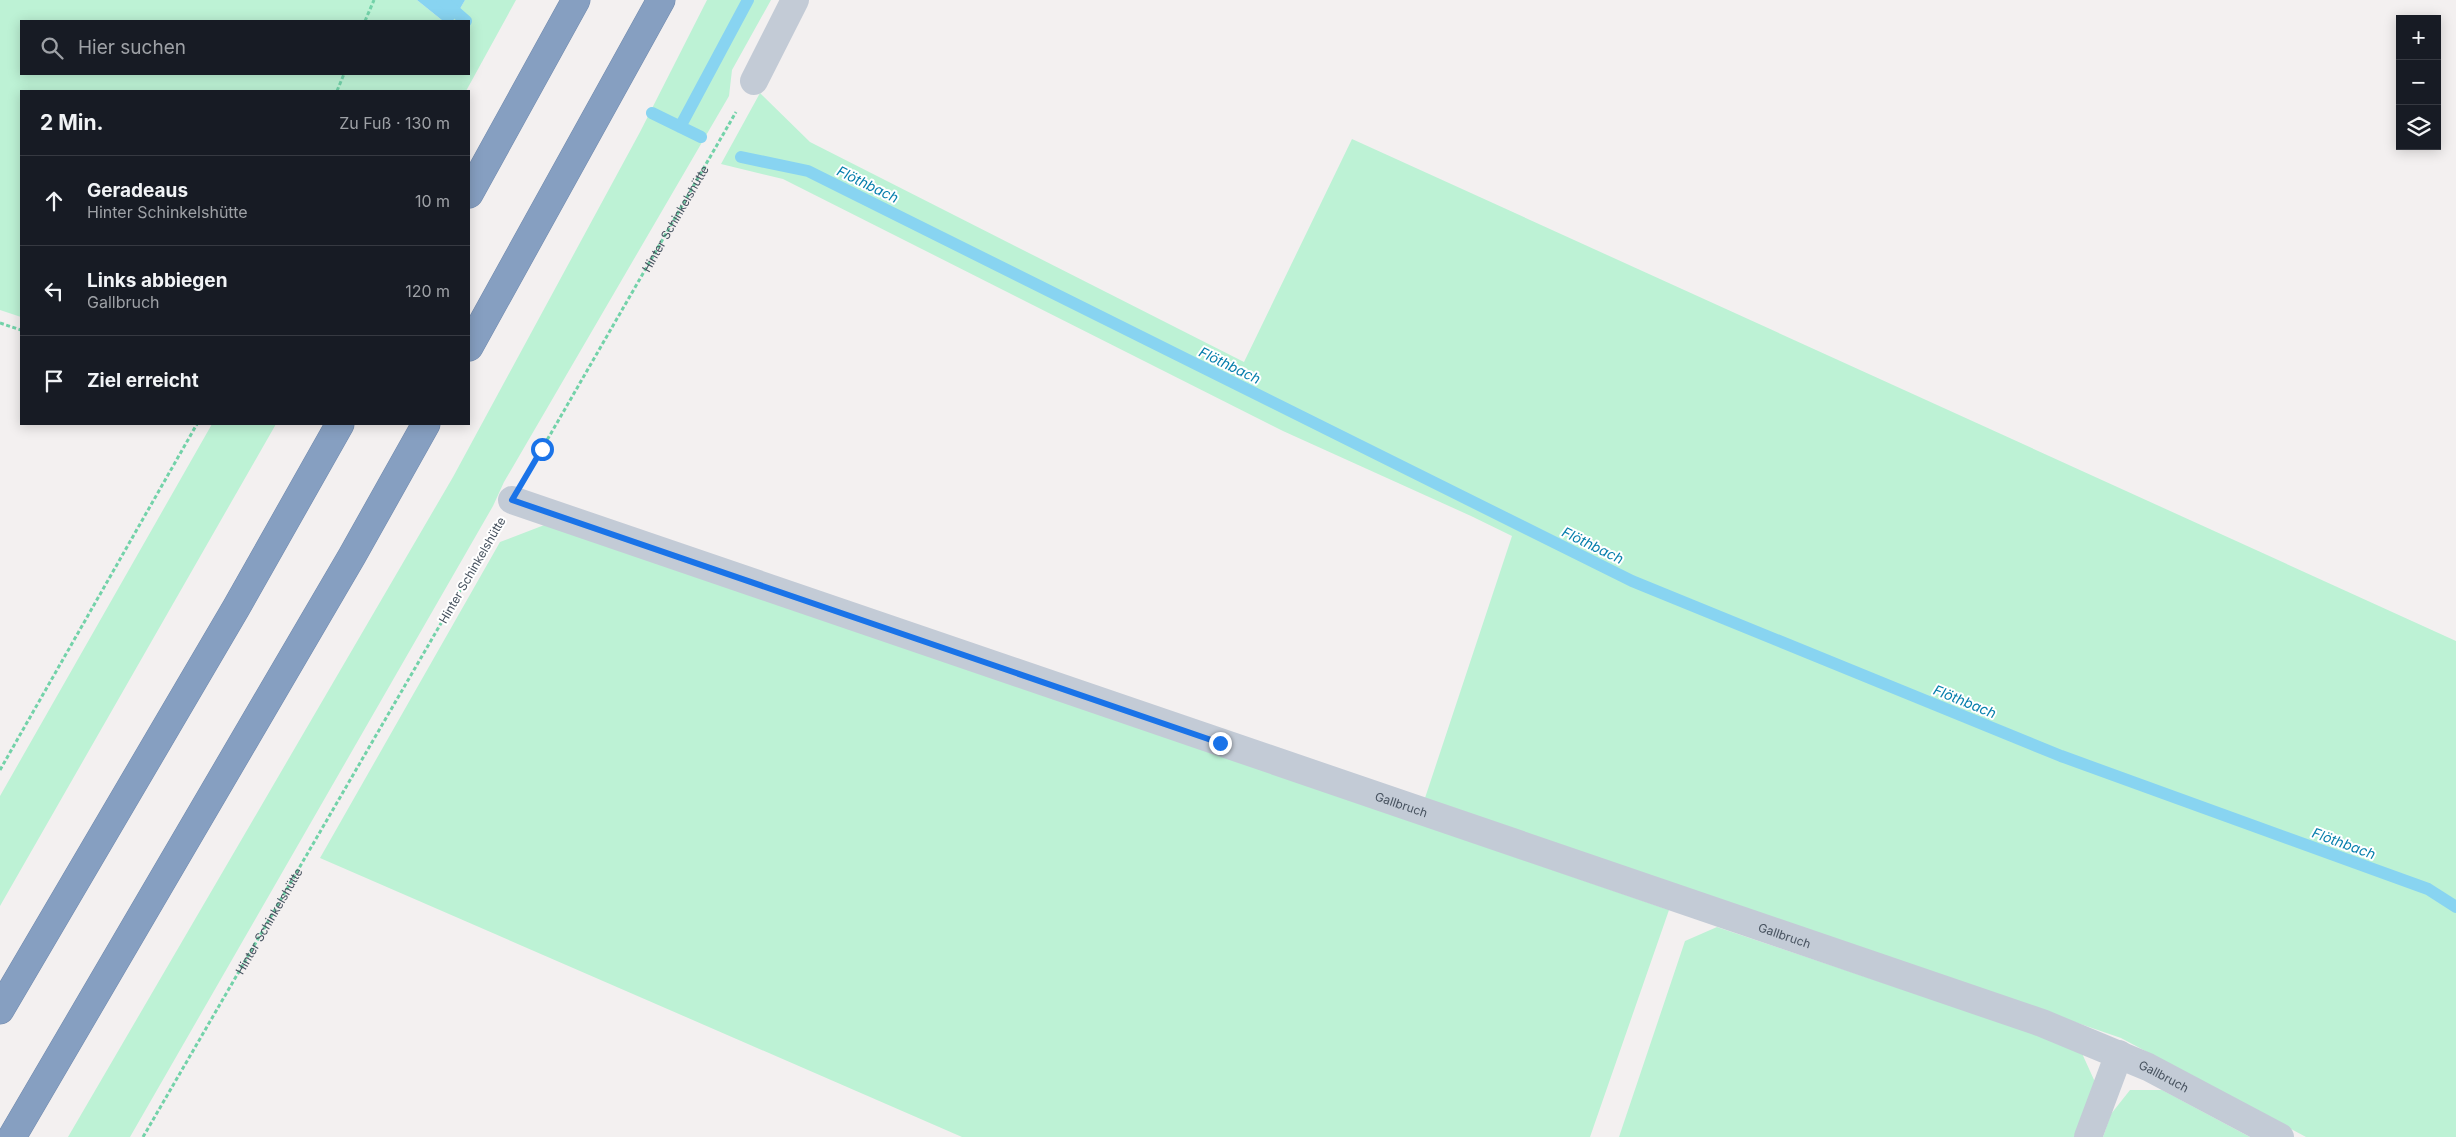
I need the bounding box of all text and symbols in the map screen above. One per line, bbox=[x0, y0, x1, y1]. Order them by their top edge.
map controls bbox=[2396, 15, 2441, 150]
button: + bbox=[2396, 15, 2441, 60]
search box bbox=[20, 20, 470, 75]
icon: search bbox=[38, 34, 66, 62]
text: Hier suchen bbox=[78, 36, 186, 59]
button: − bbox=[2396, 60, 2441, 105]
button: layers bbox=[2396, 105, 2441, 150]
text: 2 Min. bbox=[40, 110, 104, 135]
text: Zu Fuß · 130 m bbox=[339, 113, 450, 133]
street label: Hinter Schinkelshütte bbox=[638, 162, 711, 274]
water label: Flöthbach bbox=[834, 162, 902, 206]
text: Geradeaus bbox=[87, 179, 188, 202]
icon: ahead bbox=[40, 187, 68, 215]
text: 10 m bbox=[415, 191, 450, 211]
text: Hinter Schinkelshütte bbox=[87, 202, 248, 222]
text: Links abbiegen bbox=[87, 269, 228, 292]
icon: left bbox=[40, 277, 68, 305]
text: 120 m bbox=[405, 281, 450, 301]
text: Gallbruch bbox=[87, 292, 160, 312]
water label: Flöthbach bbox=[1196, 343, 1264, 387]
icon: arrive bbox=[40, 367, 68, 395]
text: Ziel erreicht bbox=[87, 369, 199, 392]
route start bbox=[531, 438, 554, 461]
street label: Hinter Schinkelshütte bbox=[435, 514, 509, 626]
water label: Flöthbach bbox=[1559, 523, 1627, 567]
water label: Flöthbach bbox=[1931, 681, 1999, 721]
route end bbox=[1209, 732, 1232, 755]
street label: Gallbruch bbox=[1373, 788, 1430, 820]
water label: Flöthbach bbox=[2310, 824, 2378, 862]
street label: Hinter Schinkelshütte bbox=[232, 865, 305, 977]
street label: Gallbruch bbox=[1756, 919, 1813, 951]
street label: Gallbruch bbox=[2137, 1057, 2192, 1095]

